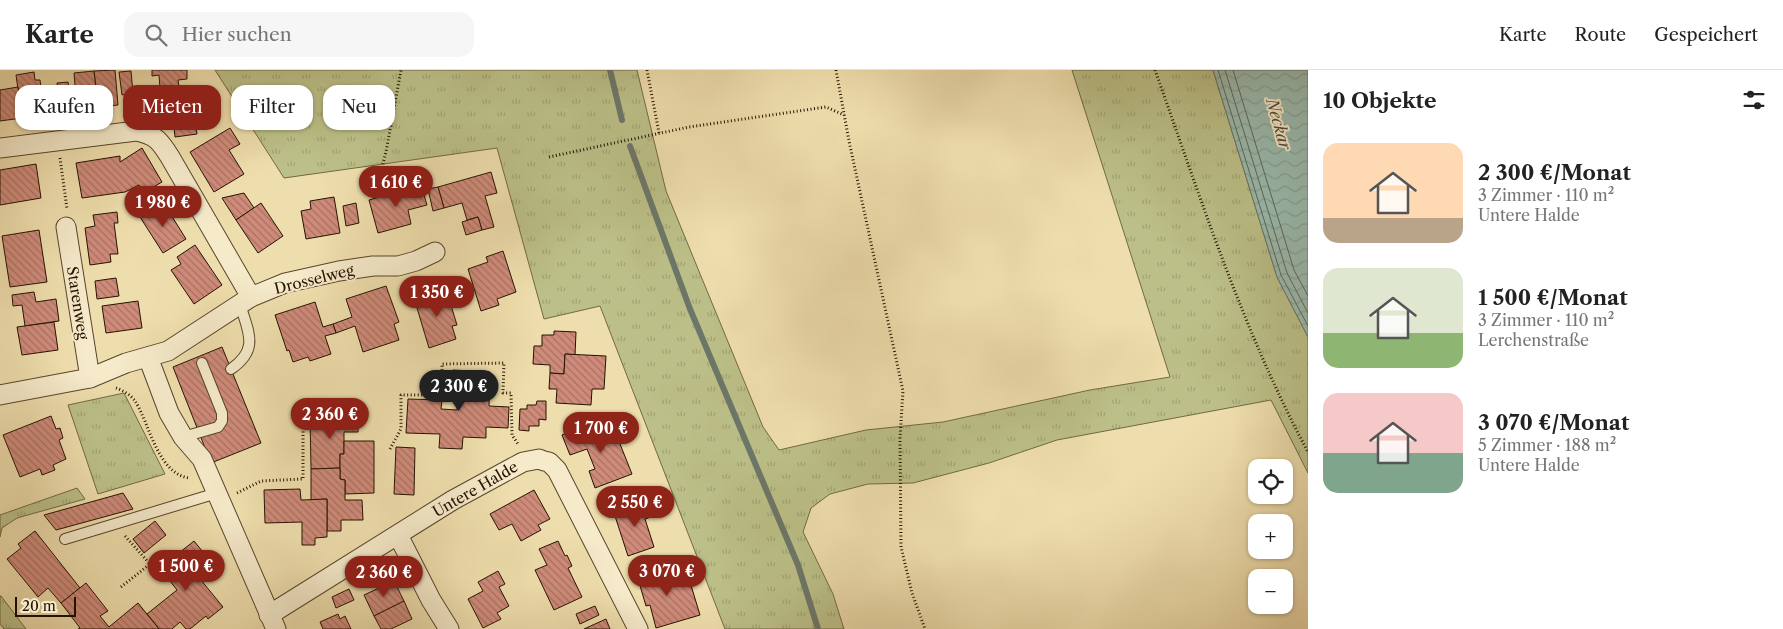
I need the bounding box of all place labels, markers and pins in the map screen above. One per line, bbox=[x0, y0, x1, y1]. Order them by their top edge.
pin: 1 610 € bbox=[350, 166, 442, 208]
pin: 1 980 € bbox=[117, 186, 209, 228]
pin: 1 350 € bbox=[391, 276, 483, 318]
pin: 2 300 € bbox=[413, 370, 505, 412]
pin: 2 360 € bbox=[284, 398, 376, 440]
pin: 1 700 € bbox=[555, 412, 647, 454]
pin: 2 550 € bbox=[589, 486, 681, 528]
pin: 1 500 € bbox=[140, 550, 232, 592]
pin: 3 070 € bbox=[621, 554, 713, 597]
pin: 2 360 € bbox=[338, 556, 430, 598]

